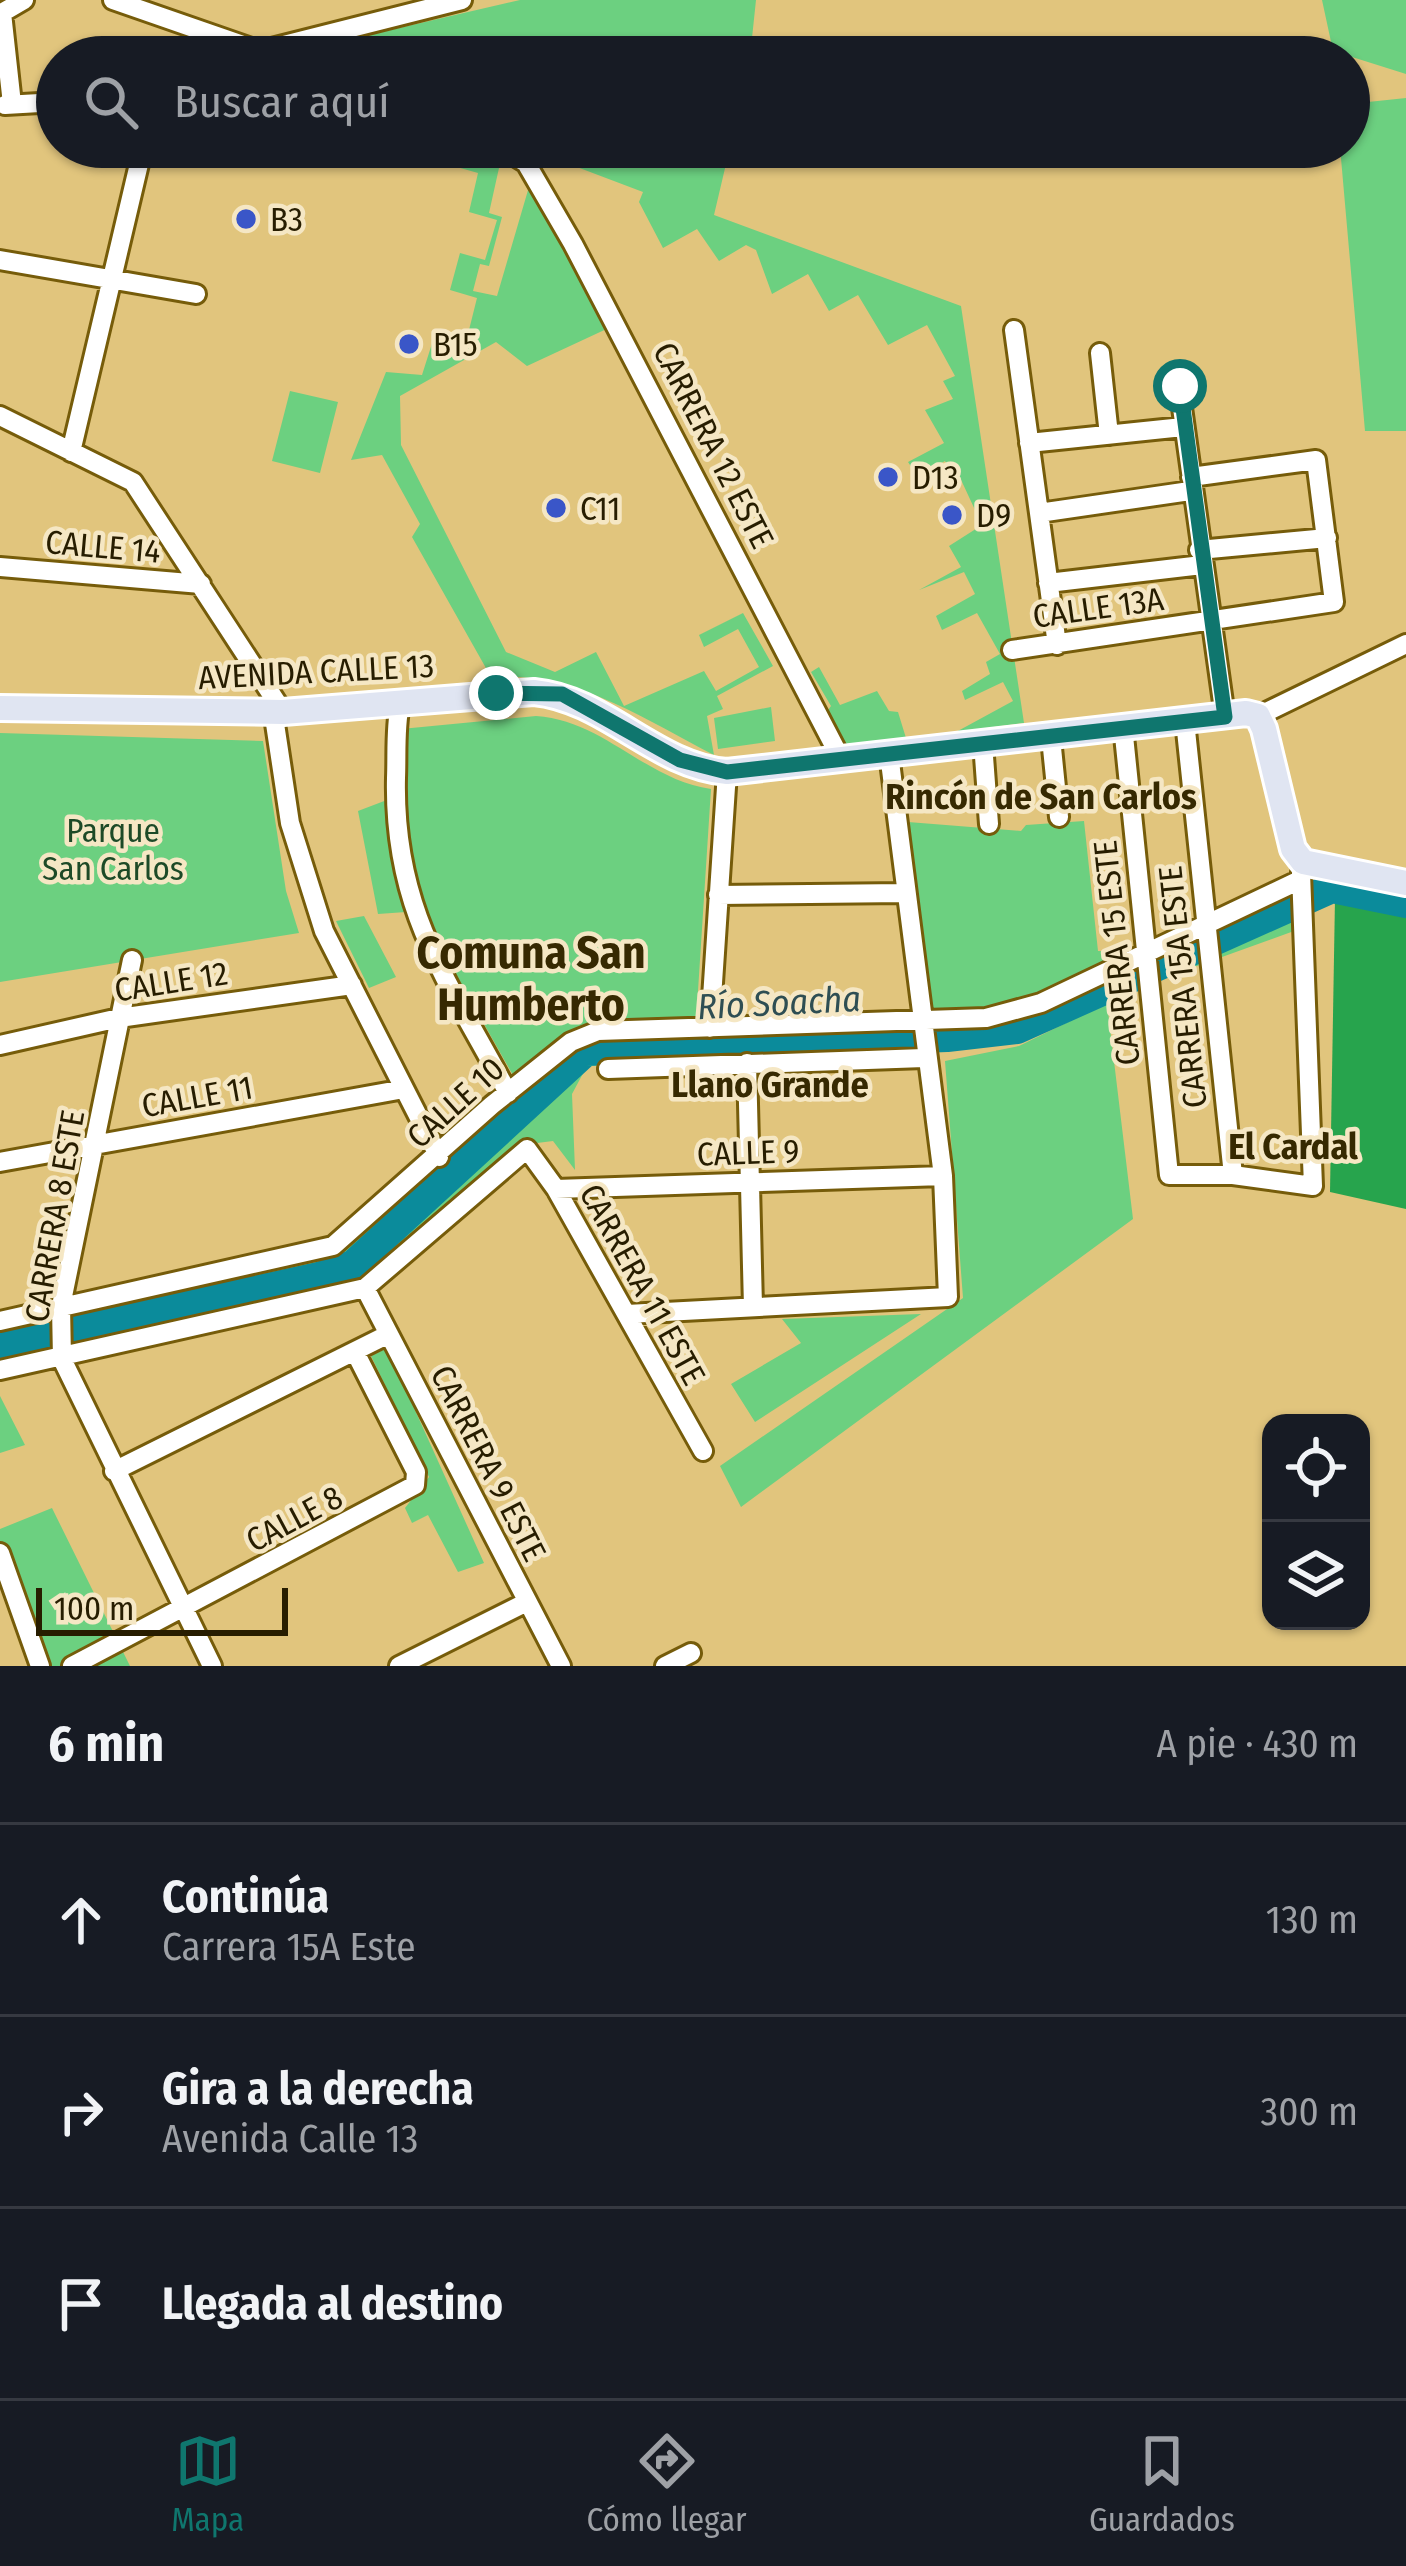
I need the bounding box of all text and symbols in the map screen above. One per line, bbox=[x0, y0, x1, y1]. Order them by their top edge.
search box bbox=[36, 36, 1370, 168]
icon: search bbox=[78, 69, 144, 135]
text: Buscar aquí bbox=[174, 75, 390, 129]
place label: B3 bbox=[270, 200, 303, 240]
marker: B3 bbox=[233, 206, 259, 232]
place label: B15 bbox=[433, 325, 478, 365]
marker: B15 bbox=[396, 331, 422, 357]
street label: CARRERA 12 ESTE bbox=[644, 336, 782, 555]
route start bbox=[1153, 359, 1207, 413]
place label: D13 bbox=[912, 458, 959, 498]
marker: D13 bbox=[875, 464, 901, 490]
place label: C11 bbox=[580, 489, 620, 529]
marker: C11 bbox=[543, 495, 569, 521]
place label: D9 bbox=[976, 496, 1011, 536]
marker: D9 bbox=[939, 502, 965, 528]
street label: CALLE 14 bbox=[44, 522, 162, 572]
street label: CALLE 13A bbox=[1030, 579, 1167, 637]
street label: AVENIDA CALLE 13 bbox=[197, 646, 435, 698]
route end bbox=[469, 666, 523, 720]
district label: Rincón de San Carlos bbox=[885, 775, 1197, 819]
park label: Parque San Carlos bbox=[42, 811, 184, 889]
street label: CARRERA 15 ESTE bbox=[1085, 838, 1149, 1067]
street label: CARRERA 15A ESTE bbox=[1150, 864, 1216, 1110]
district label: Comuna San Humberto bbox=[416, 926, 646, 1032]
street label: CALLE 12 bbox=[112, 953, 231, 1011]
water label: Río Soacha bbox=[696, 977, 862, 1029]
street label: CALLE 10 bbox=[399, 1049, 512, 1157]
district label: Llano Grande bbox=[671, 1063, 869, 1107]
street label: CALLE 11 bbox=[139, 1068, 256, 1126]
street label: CARRERA 8 ESTE bbox=[17, 1107, 93, 1325]
district label: El Cardal bbox=[1228, 1125, 1358, 1169]
street label: CALLE 9 bbox=[696, 1131, 800, 1175]
street label: CARRERA 11 ESTE bbox=[571, 1177, 714, 1392]
street label: CARRERA 9 ESTE bbox=[422, 1359, 555, 1568]
map controls bbox=[1262, 1414, 1370, 1630]
button: locate bbox=[1262, 1414, 1370, 1522]
street label: CALLE 8 bbox=[240, 1477, 349, 1561]
button: layers bbox=[1262, 1522, 1370, 1630]
scale bar bbox=[36, 1582, 288, 1635]
text: 100 m bbox=[54, 1589, 134, 1629]
text: 6 min bbox=[48, 1713, 164, 1775]
text: A pie · 430 m bbox=[1156, 1721, 1358, 1767]
text: Continúa bbox=[162, 1870, 329, 1924]
icon: ahead bbox=[48, 1887, 114, 1953]
text: 130 m bbox=[1266, 1897, 1358, 1943]
text: Carrera 15A Este bbox=[162, 1924, 416, 1970]
text: Gira a la derecha bbox=[162, 2062, 474, 2116]
icon: right bbox=[48, 2079, 114, 2145]
text: 300 m bbox=[1261, 2089, 1358, 2135]
text: Avenida Calle 13 bbox=[162, 2116, 418, 2162]
icon: arrive bbox=[48, 2271, 114, 2337]
text: Llegada al destino bbox=[162, 2277, 503, 2331]
tab: Mapa bbox=[171, 2428, 244, 2540]
tab: Cómo llegar bbox=[587, 2428, 747, 2540]
tab: Guardados bbox=[1089, 2428, 1235, 2540]

